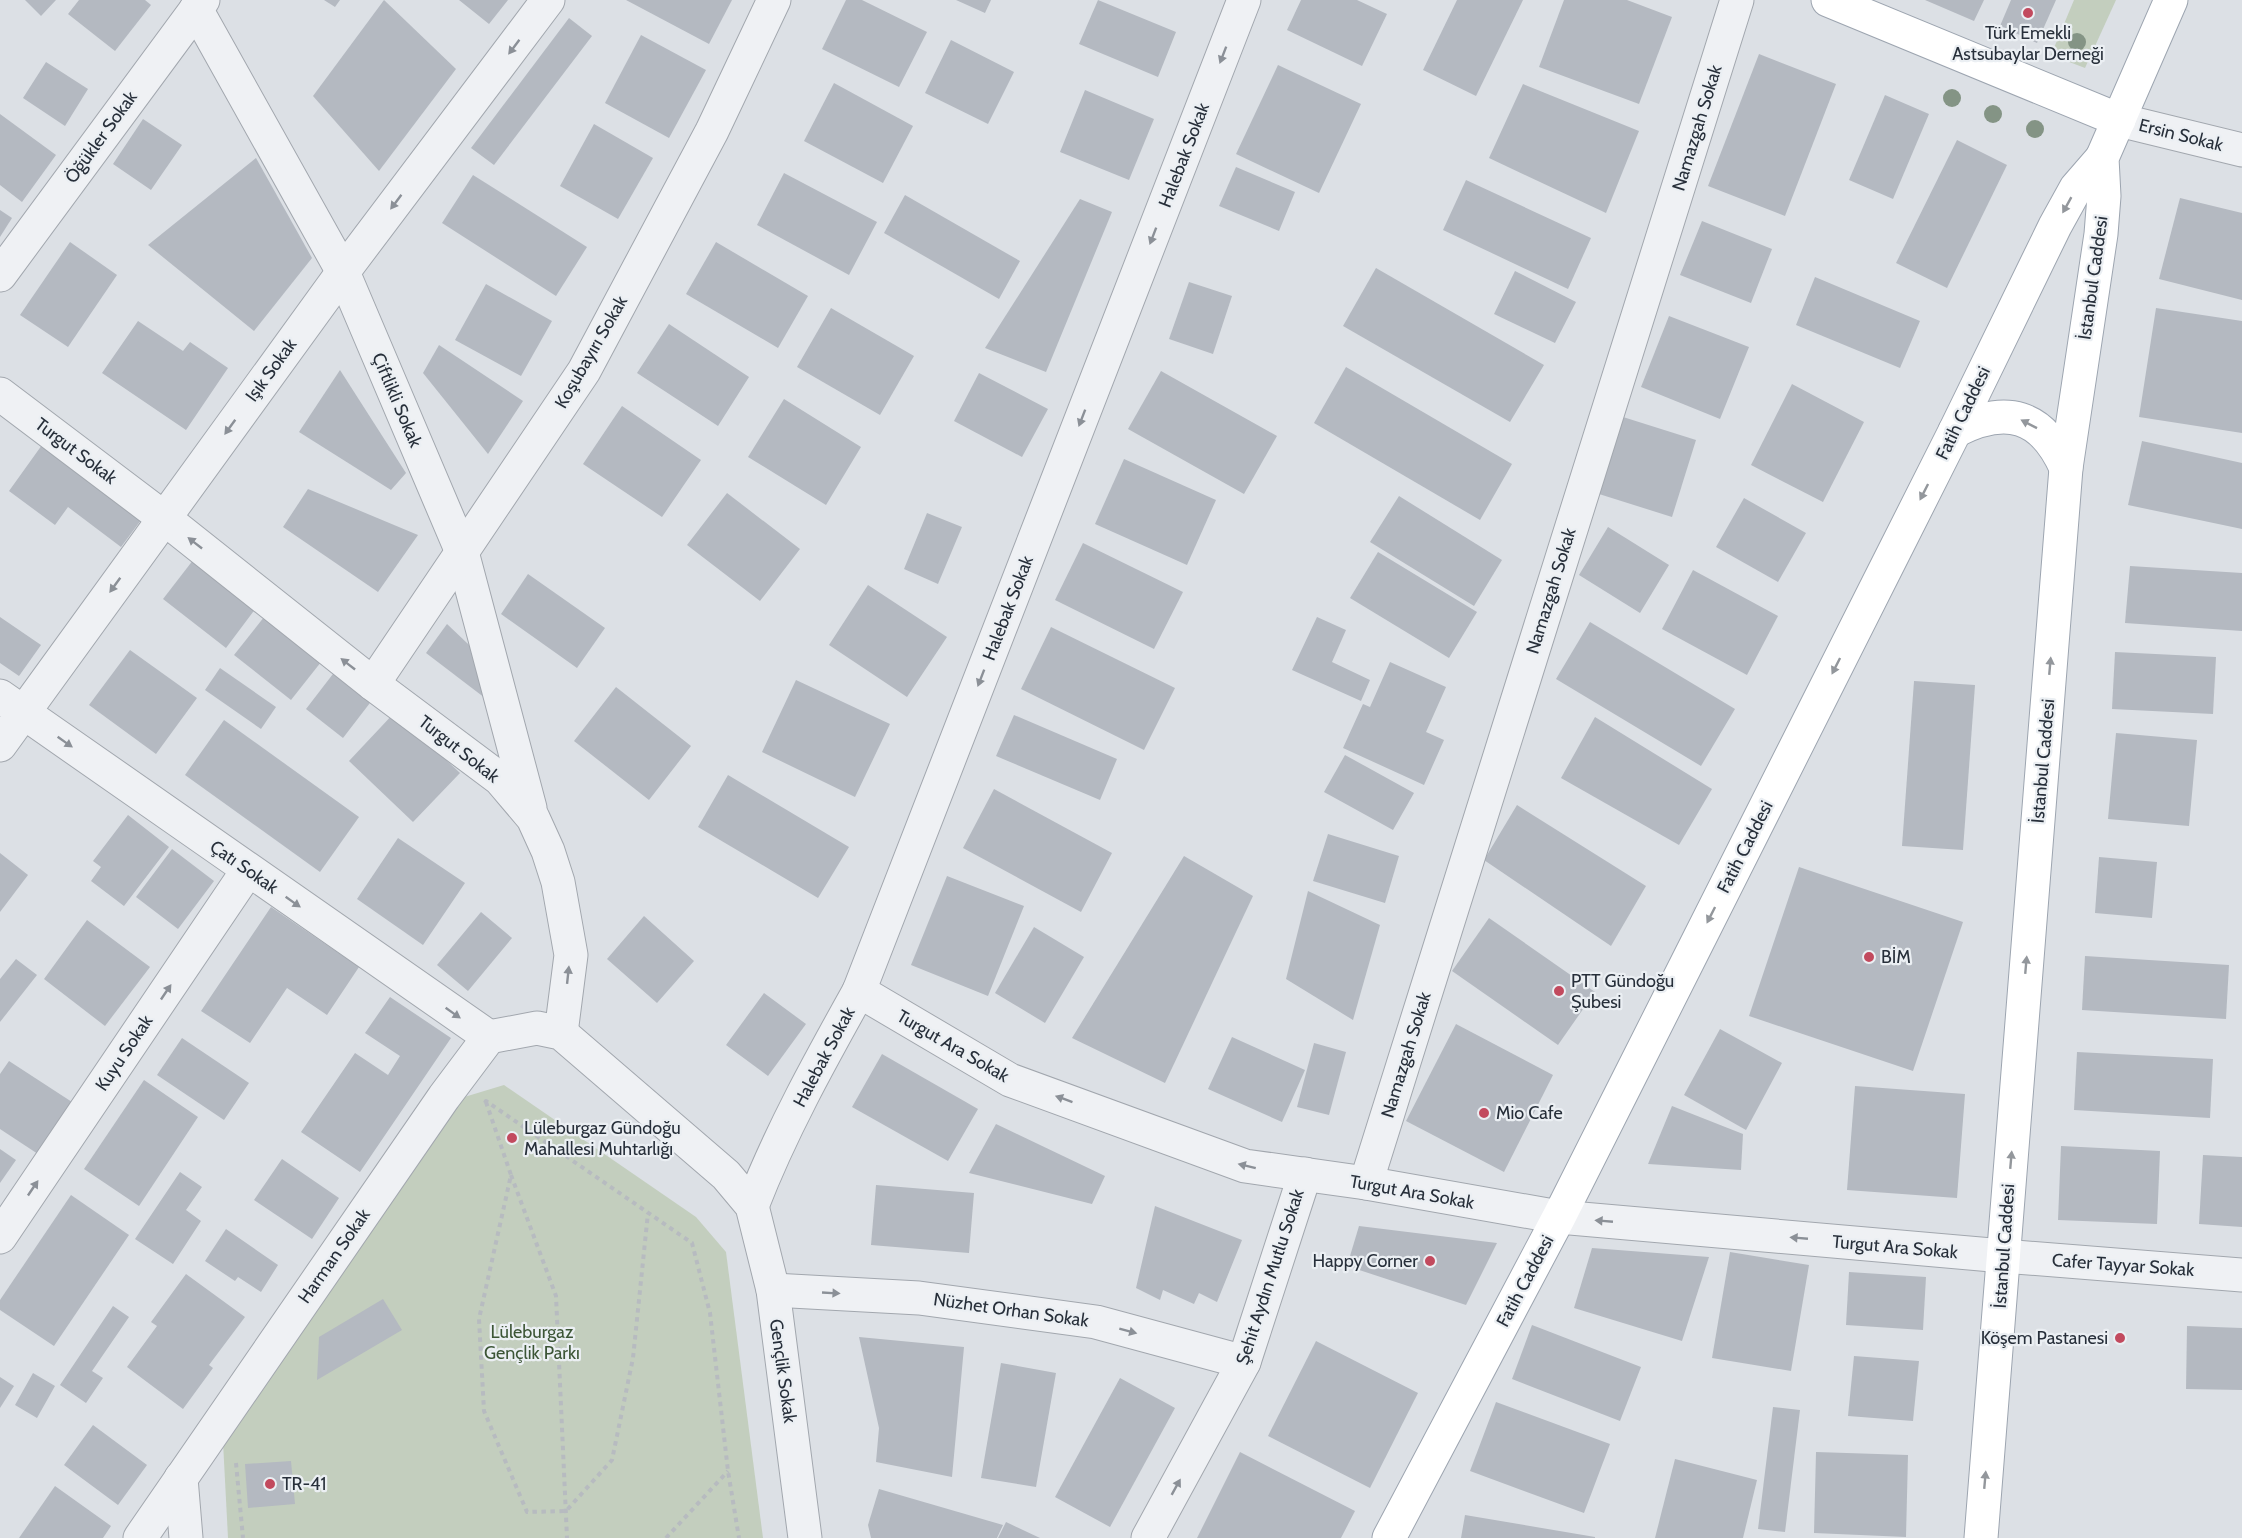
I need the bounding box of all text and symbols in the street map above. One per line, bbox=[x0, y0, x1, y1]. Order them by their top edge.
marker: Türk Emekli Astsubaylar Derneği bbox=[2021, 6, 2035, 20]
place label: Türk Emekli Astsubaylar Derneği bbox=[1952, 22, 2104, 65]
one-way arrow bbox=[508, 40, 520, 55]
one-way arrow bbox=[1218, 46, 1228, 64]
street label: Namazgah Sokak bbox=[1667, 62, 1727, 194]
street label: Öğükler Sokak bbox=[60, 86, 142, 187]
street label: Halebak Sokak bbox=[1154, 99, 1214, 210]
street label: Ersin Sokak bbox=[2137, 114, 2226, 156]
one-way arrow bbox=[390, 195, 402, 210]
one-way arrow bbox=[2062, 197, 2072, 214]
street label: İstanbul Caddesi bbox=[2073, 215, 2113, 341]
one-way arrow bbox=[1147, 227, 1157, 245]
street label: Koşubayırı Sokak bbox=[550, 291, 633, 412]
street label: Işık Sokak bbox=[241, 333, 302, 406]
street label: Çiftlikli Sokak bbox=[367, 349, 427, 452]
street label: Fatih Caddesi bbox=[1931, 363, 1995, 463]
one-way arrow bbox=[1077, 409, 1086, 427]
street label: Turgut Sokak bbox=[31, 413, 122, 489]
one-way arrow bbox=[224, 418, 236, 434]
one-way arrow bbox=[2021, 420, 2038, 429]
one-way arrow bbox=[1919, 483, 1929, 501]
street label: Namazgah Sokak bbox=[1521, 525, 1581, 657]
one-way arrow bbox=[187, 536, 203, 549]
street label: Halebak Sokak bbox=[978, 552, 1038, 663]
one-way arrow bbox=[109, 576, 121, 592]
one-way arrow bbox=[340, 657, 356, 670]
one-way arrow bbox=[2045, 657, 2055, 676]
one-way arrow bbox=[1831, 658, 1841, 675]
one-way arrow bbox=[976, 669, 985, 687]
street label: İstanbul Caddesi bbox=[2027, 698, 2059, 824]
street label: Turgut Sokak bbox=[414, 711, 505, 788]
one-way arrow bbox=[56, 736, 72, 748]
street label: Fatih Caddesi bbox=[1712, 797, 1778, 897]
street label: Çatı Sokak bbox=[206, 835, 283, 899]
one-way arrow bbox=[285, 896, 301, 908]
one-way arrow bbox=[1706, 907, 1716, 924]
place label: BİM bbox=[1881, 946, 1911, 968]
marker: BİM bbox=[1862, 950, 1876, 964]
one-way arrow bbox=[2021, 956, 2031, 975]
one-way arrow bbox=[564, 966, 573, 985]
place label: PTT Gündoğu Şubesi bbox=[1571, 970, 1674, 1013]
one-way arrow bbox=[160, 984, 171, 1000]
marker: PTT Gündoğu Şubesi bbox=[1552, 984, 1566, 998]
street label: Namazgah Sokak bbox=[1376, 989, 1436, 1121]
street label: Halebak Sokak bbox=[788, 1002, 860, 1111]
street label: Turgut Ara Sokak bbox=[893, 1005, 1014, 1087]
one-way arrow bbox=[445, 1007, 461, 1019]
street label: Kuyu Sokak bbox=[91, 1010, 158, 1095]
one-way arrow bbox=[1054, 1094, 1072, 1104]
place label: Mio Cafe bbox=[1496, 1102, 1563, 1124]
marker: Mio Cafe bbox=[1477, 1106, 1491, 1120]
place label: Lüleburgaz Gündoğu Mahallesi Muhtarlığı bbox=[524, 1117, 681, 1160]
marker: Lüleburgaz Gündoğu Mahallesi Muhtarlığı bbox=[505, 1131, 519, 1145]
one-way arrow bbox=[2006, 1150, 2016, 1169]
one-way arrow bbox=[1238, 1160, 1256, 1170]
street label: Turgut Ara Sokak bbox=[1348, 1170, 1477, 1214]
one-way arrow bbox=[27, 1180, 38, 1196]
street label: İstanbul Caddesi bbox=[1989, 1183, 2019, 1309]
street label: Şehit Aydın Mutlu Sokak bbox=[1231, 1186, 1309, 1368]
street label: Harman Sokak bbox=[293, 1204, 375, 1308]
one-way arrow bbox=[1595, 1216, 1614, 1226]
street label: Fatih Caddesi bbox=[1492, 1231, 1558, 1331]
street label: Turgut Ara Sokak bbox=[1831, 1231, 1960, 1264]
one-way arrow bbox=[1789, 1234, 1808, 1243]
street label: Cafer Tayyar Sokak bbox=[2051, 1249, 2196, 1281]
place label: Happy Corner bbox=[1312, 1250, 1418, 1272]
marker: Happy Corner bbox=[1423, 1254, 1437, 1268]
street label: Nüzhet Orhan Sokak bbox=[932, 1288, 1091, 1332]
one-way arrow bbox=[822, 1289, 841, 1298]
street label: Gençlik Sokak bbox=[765, 1318, 801, 1425]
park label: Lüleburgaz Gençlik Parkı bbox=[484, 1321, 580, 1364]
one-way arrow bbox=[1119, 1326, 1137, 1336]
place label: Köşem Pastanesi bbox=[1981, 1327, 2108, 1349]
marker: Köşem Pastanesi bbox=[2113, 1331, 2127, 1345]
one-way arrow bbox=[1981, 1470, 1990, 1489]
place label: TR-41 bbox=[282, 1473, 326, 1495]
marker: TR-41 bbox=[263, 1477, 277, 1491]
one-way arrow bbox=[1171, 1478, 1181, 1495]

